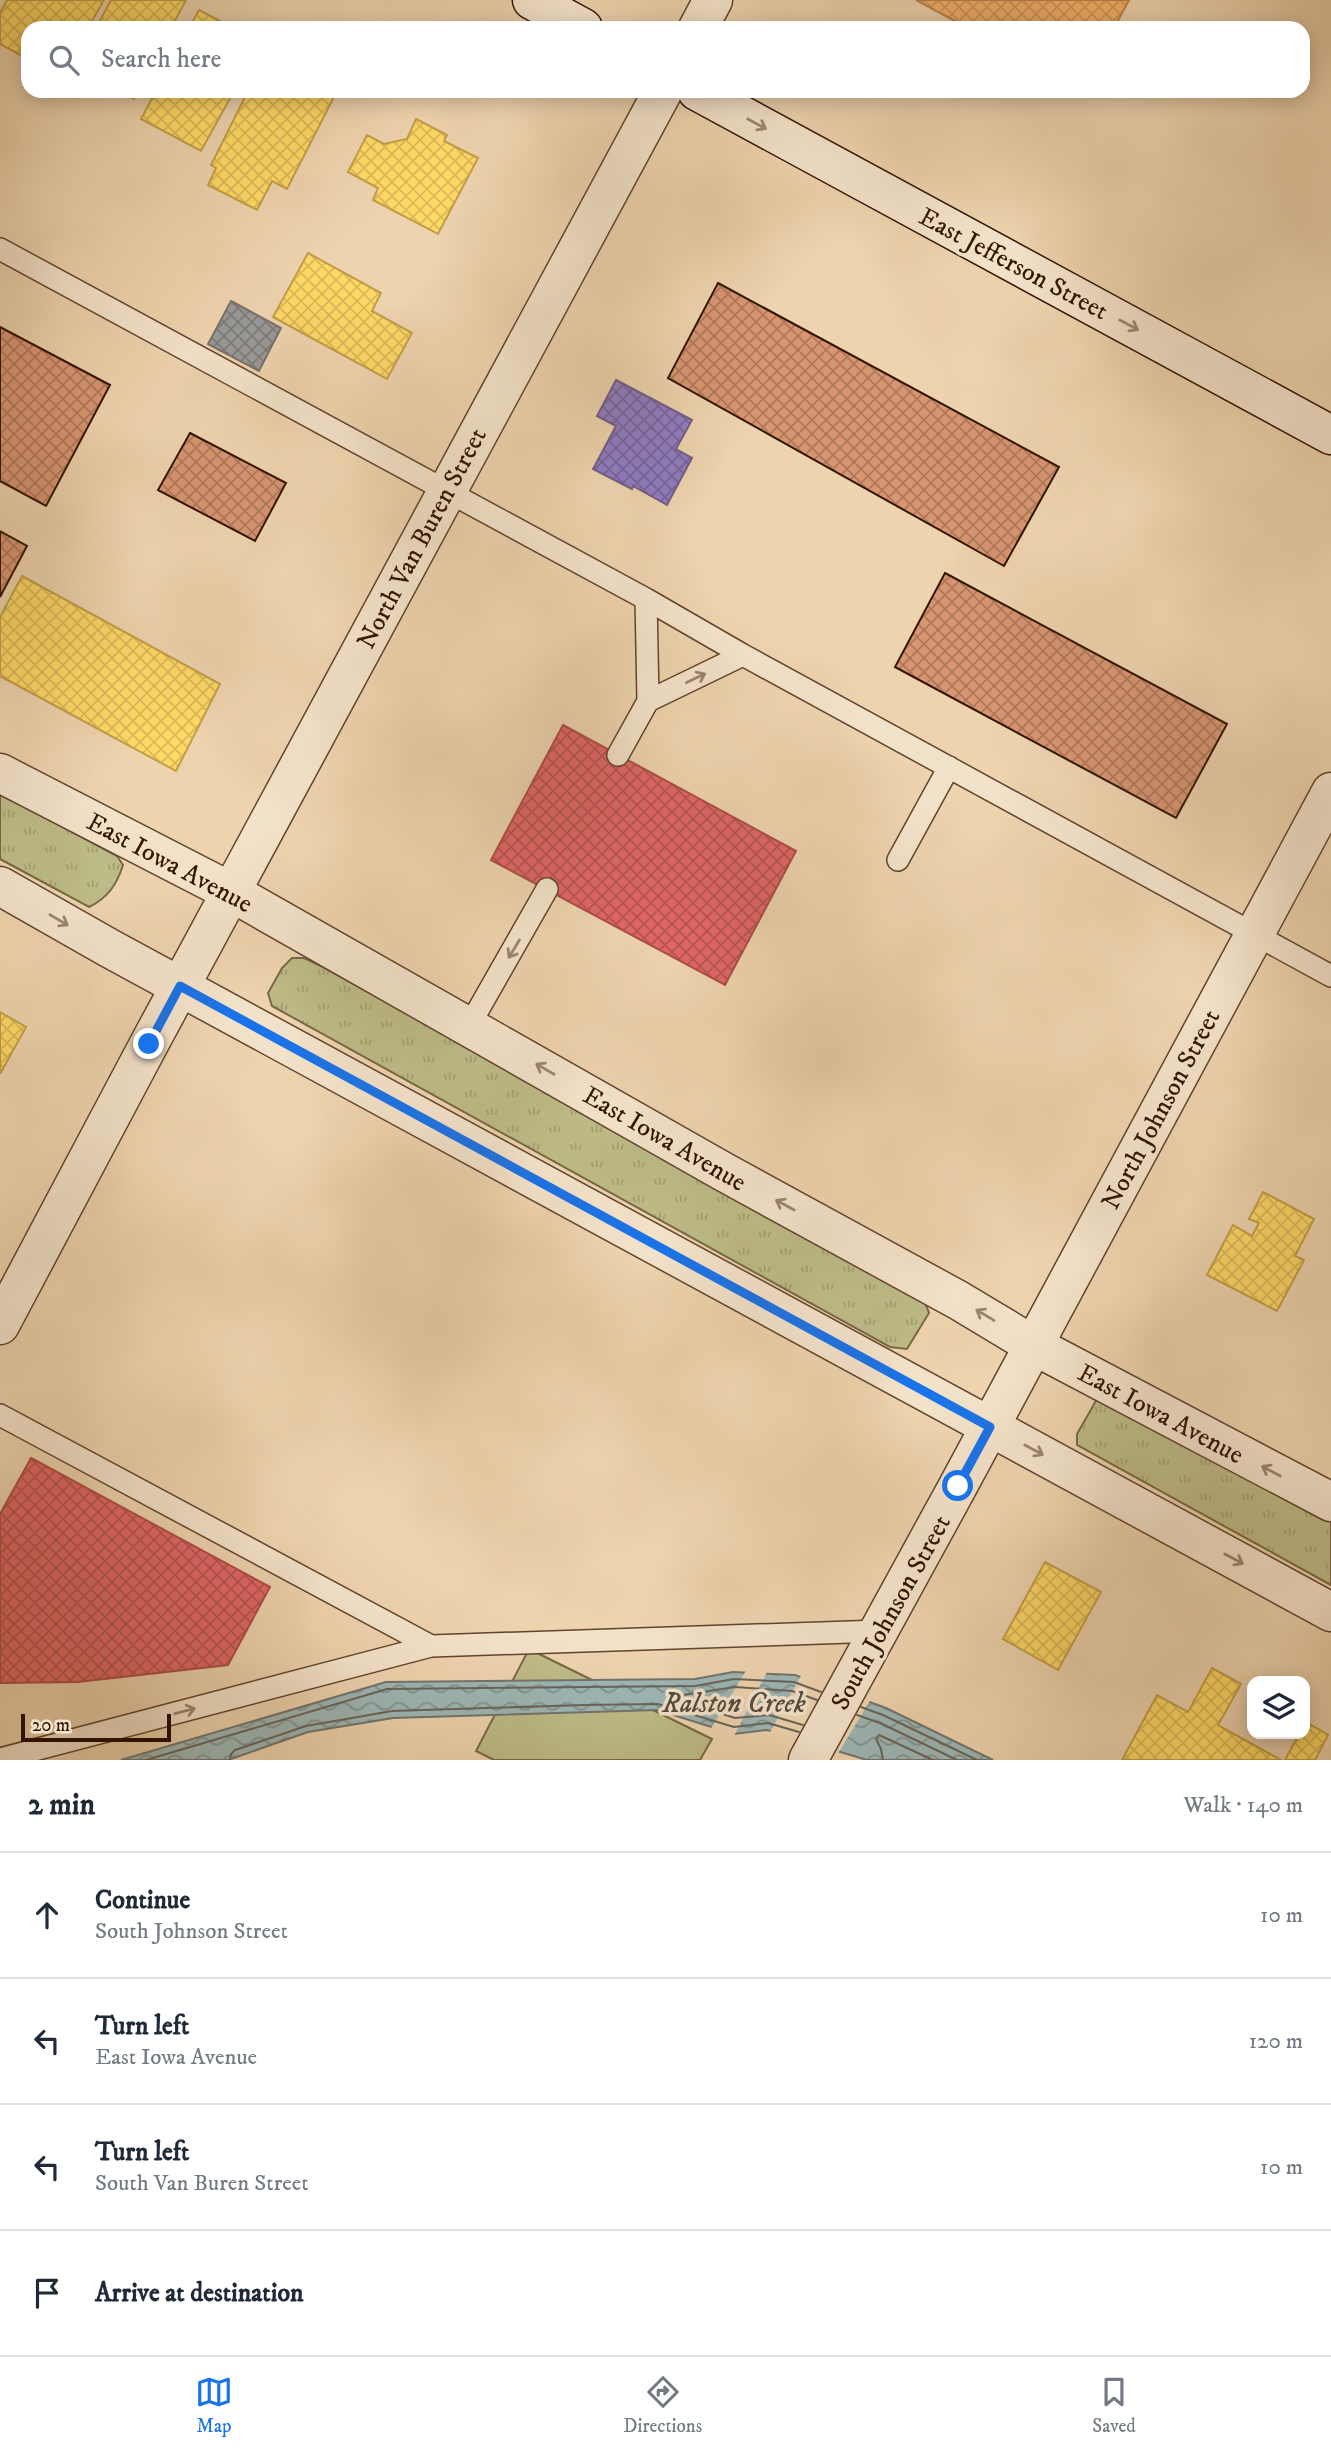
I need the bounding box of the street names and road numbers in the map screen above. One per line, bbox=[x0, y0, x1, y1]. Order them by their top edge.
street label: East Jefferson Street bbox=[913, 201, 1114, 328]
street label: North Van Buren Street bbox=[350, 422, 495, 655]
street label: East Iowa Avenue bbox=[81, 806, 258, 921]
street label: North Johnson Street bbox=[1095, 1004, 1228, 1216]
street label: East Iowa Avenue bbox=[577, 1079, 752, 1199]
street label: East Iowa Avenue bbox=[1072, 1357, 1249, 1472]
street label: South Johnson Street bbox=[824, 1509, 959, 1716]

